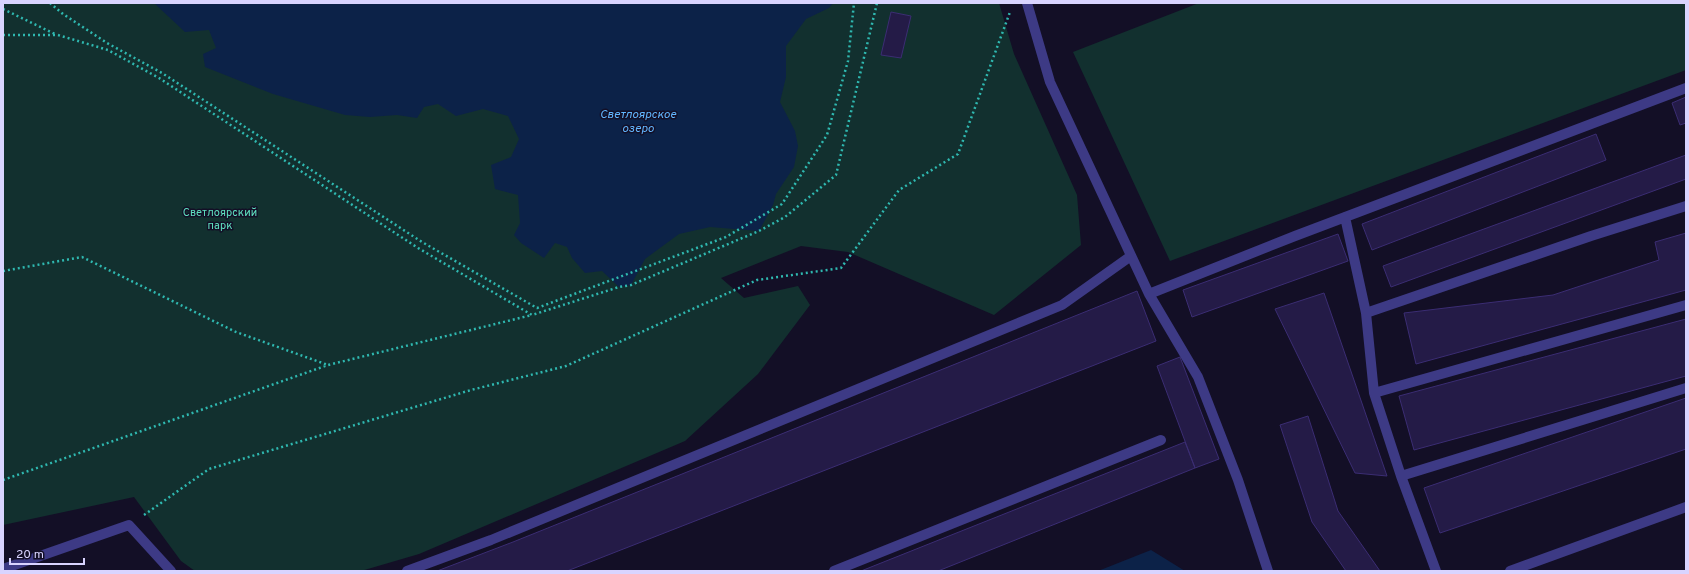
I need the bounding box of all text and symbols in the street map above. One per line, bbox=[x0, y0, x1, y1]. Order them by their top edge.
water label: Светлоярское озеро bbox=[600, 107, 677, 137]
park label: Светлоярский парк bbox=[183, 206, 257, 233]
scale bar bbox=[10, 540, 84, 566]
text: 20 m bbox=[16, 547, 44, 563]

